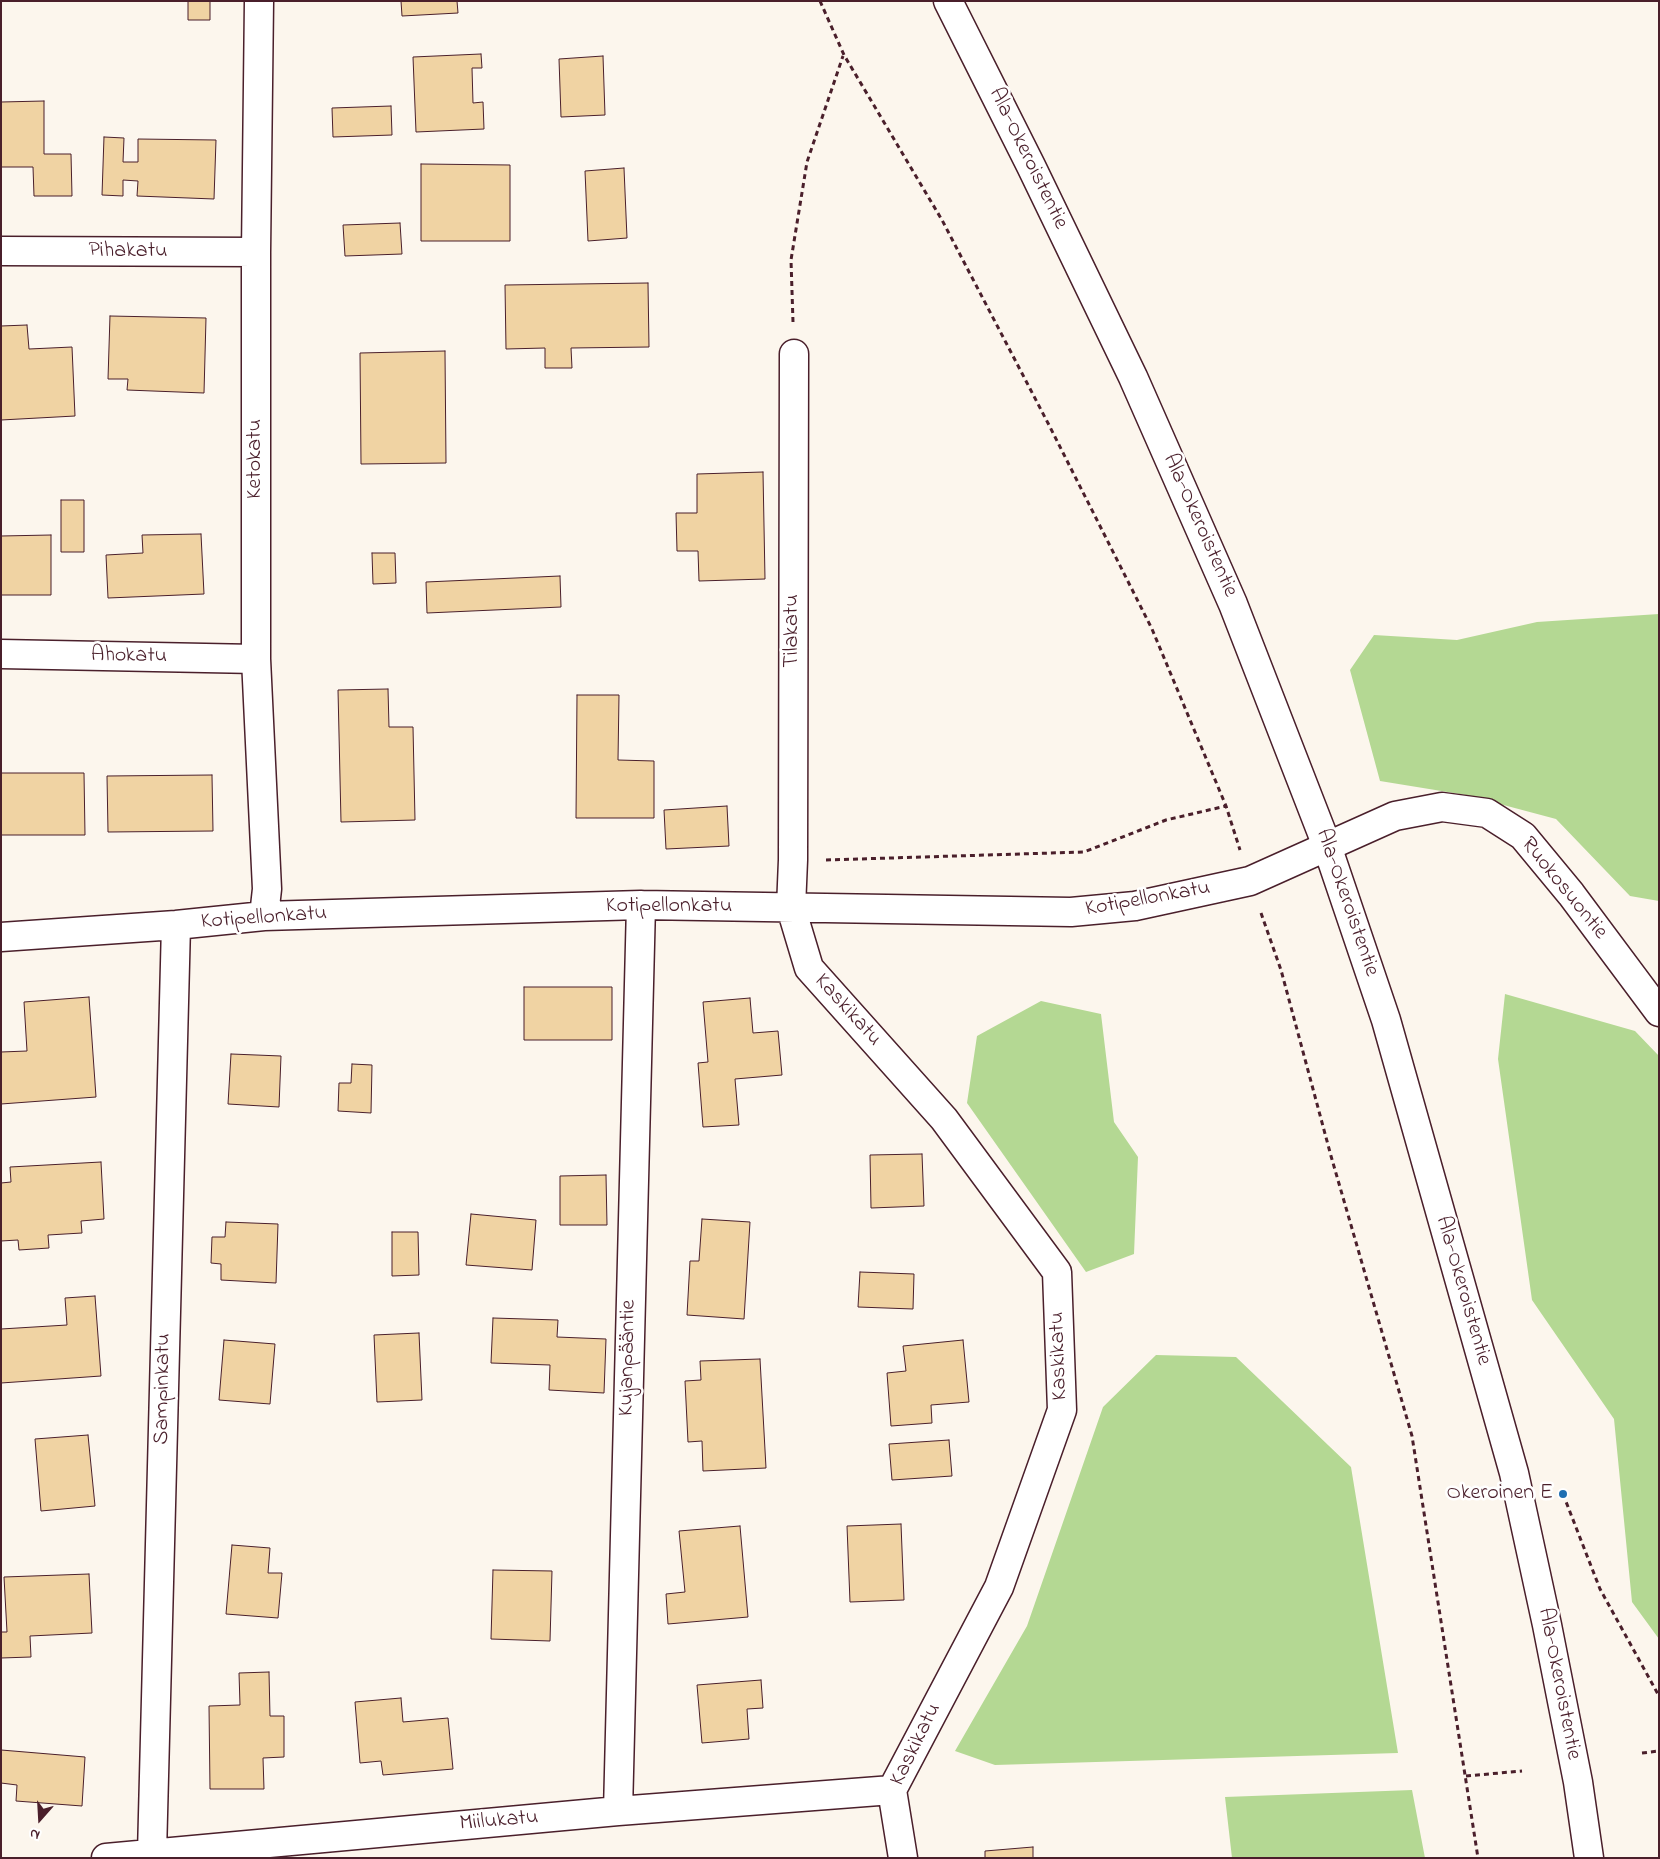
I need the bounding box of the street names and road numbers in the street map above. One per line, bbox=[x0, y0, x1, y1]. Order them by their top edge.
street label: Ala-Okeroistentie bbox=[981, 84, 1073, 234]
street label: Pihakatu bbox=[88, 239, 168, 265]
street label: Ketokatu bbox=[243, 419, 269, 499]
street label: Ala-Okeroistentie bbox=[1156, 450, 1242, 602]
street label: Tilakatu bbox=[780, 594, 806, 668]
street label: Ahokatu bbox=[91, 643, 167, 671]
street label: Ala-Okeroistentie bbox=[1308, 826, 1384, 980]
street label: Ruokosuontie bbox=[1514, 833, 1612, 945]
street label: Kotipellonkatu bbox=[1083, 876, 1213, 924]
street label: Kotipellonkatu bbox=[606, 894, 732, 920]
street label: Kotipellonkatu bbox=[200, 901, 328, 937]
street label: Kaskikatu bbox=[807, 969, 887, 1053]
street label: Ala-Okeroistentie bbox=[1428, 1213, 1496, 1369]
street label: Kujanpääntie bbox=[615, 1299, 643, 1417]
street label: Kaskikatu bbox=[1045, 1311, 1075, 1401]
street label: Sampinkatu bbox=[150, 1333, 178, 1445]
street label: Ala-Okeroistentie bbox=[1530, 1606, 1586, 1762]
street label: Kaskikatu bbox=[886, 1699, 948, 1791]
street label: Miilukatu bbox=[459, 1805, 539, 1839]

